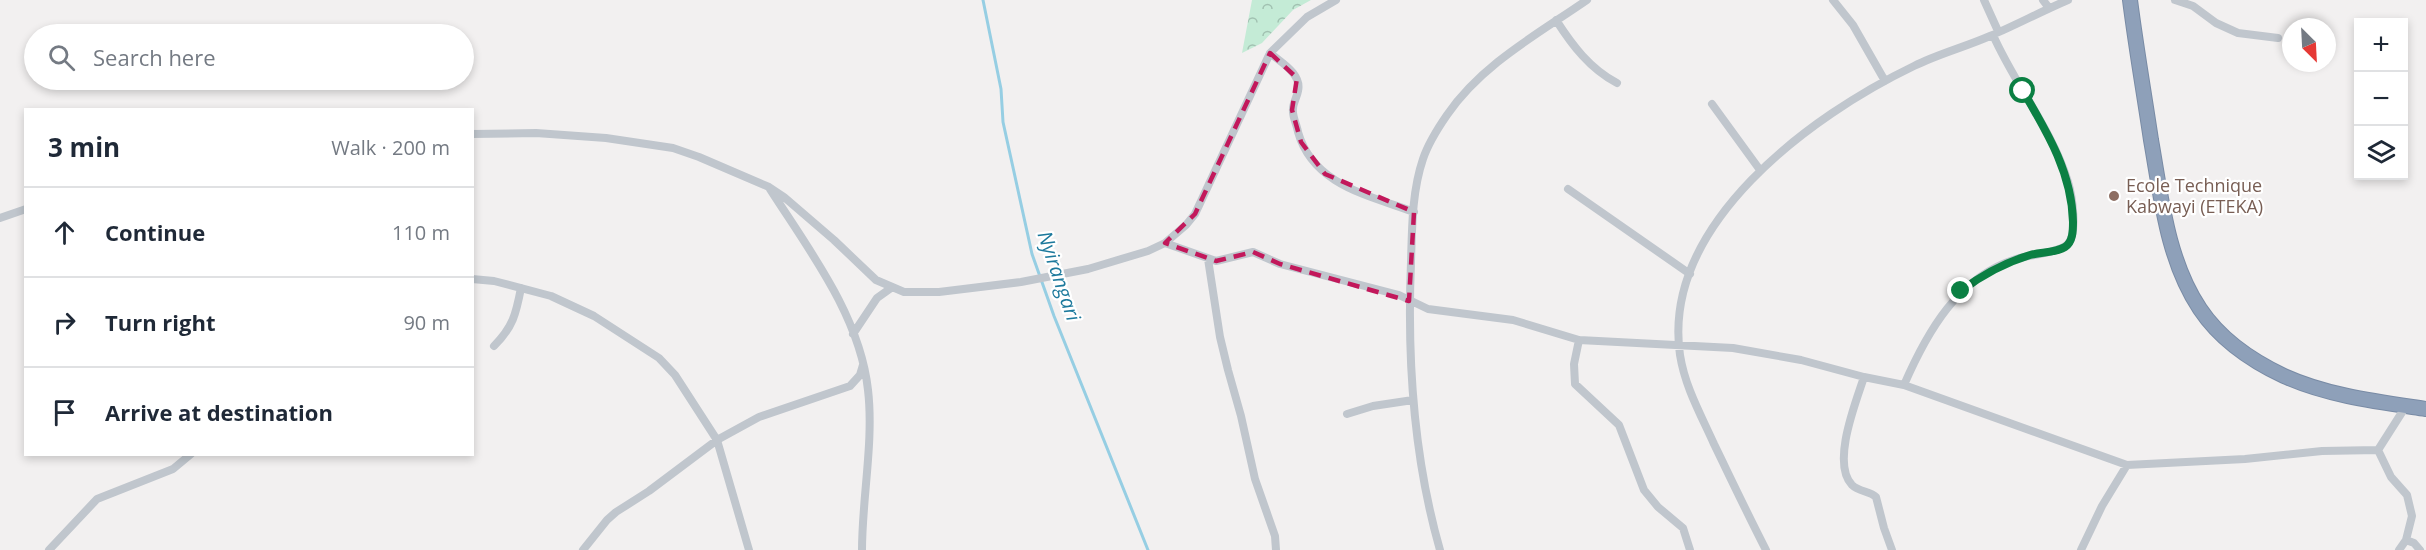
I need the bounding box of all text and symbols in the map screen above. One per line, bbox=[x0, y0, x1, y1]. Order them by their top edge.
north arrow bbox=[2282, 18, 2336, 72]
map controls bbox=[2354, 18, 2408, 180]
button: + bbox=[2354, 18, 2408, 72]
search box bbox=[24, 24, 474, 90]
icon: search bbox=[45, 41, 78, 74]
text: Search here bbox=[93, 42, 216, 72]
button: − bbox=[2354, 72, 2408, 126]
route start bbox=[2009, 77, 2035, 103]
button: layers bbox=[2354, 126, 2408, 180]
text: 3 min bbox=[48, 129, 120, 165]
text: Walk · 200 m bbox=[331, 134, 450, 161]
place label: Ecole Technique Kabwayi (ETEKA) bbox=[2126, 173, 2263, 218]
marker: Ecole Technique Kabwayi (ETEKA) bbox=[2107, 189, 2121, 203]
icon: ahead bbox=[48, 216, 81, 249]
text: Continue bbox=[105, 217, 205, 247]
text: 110 m bbox=[392, 219, 450, 246]
water label: Nyirangari bbox=[1031, 227, 1088, 325]
route end bbox=[1947, 277, 1973, 303]
icon: right bbox=[48, 306, 81, 339]
text: Turn right bbox=[105, 307, 216, 337]
text: 90 m bbox=[403, 309, 450, 336]
icon: arrive bbox=[48, 396, 81, 429]
text: Arrive at destination bbox=[105, 397, 333, 427]

